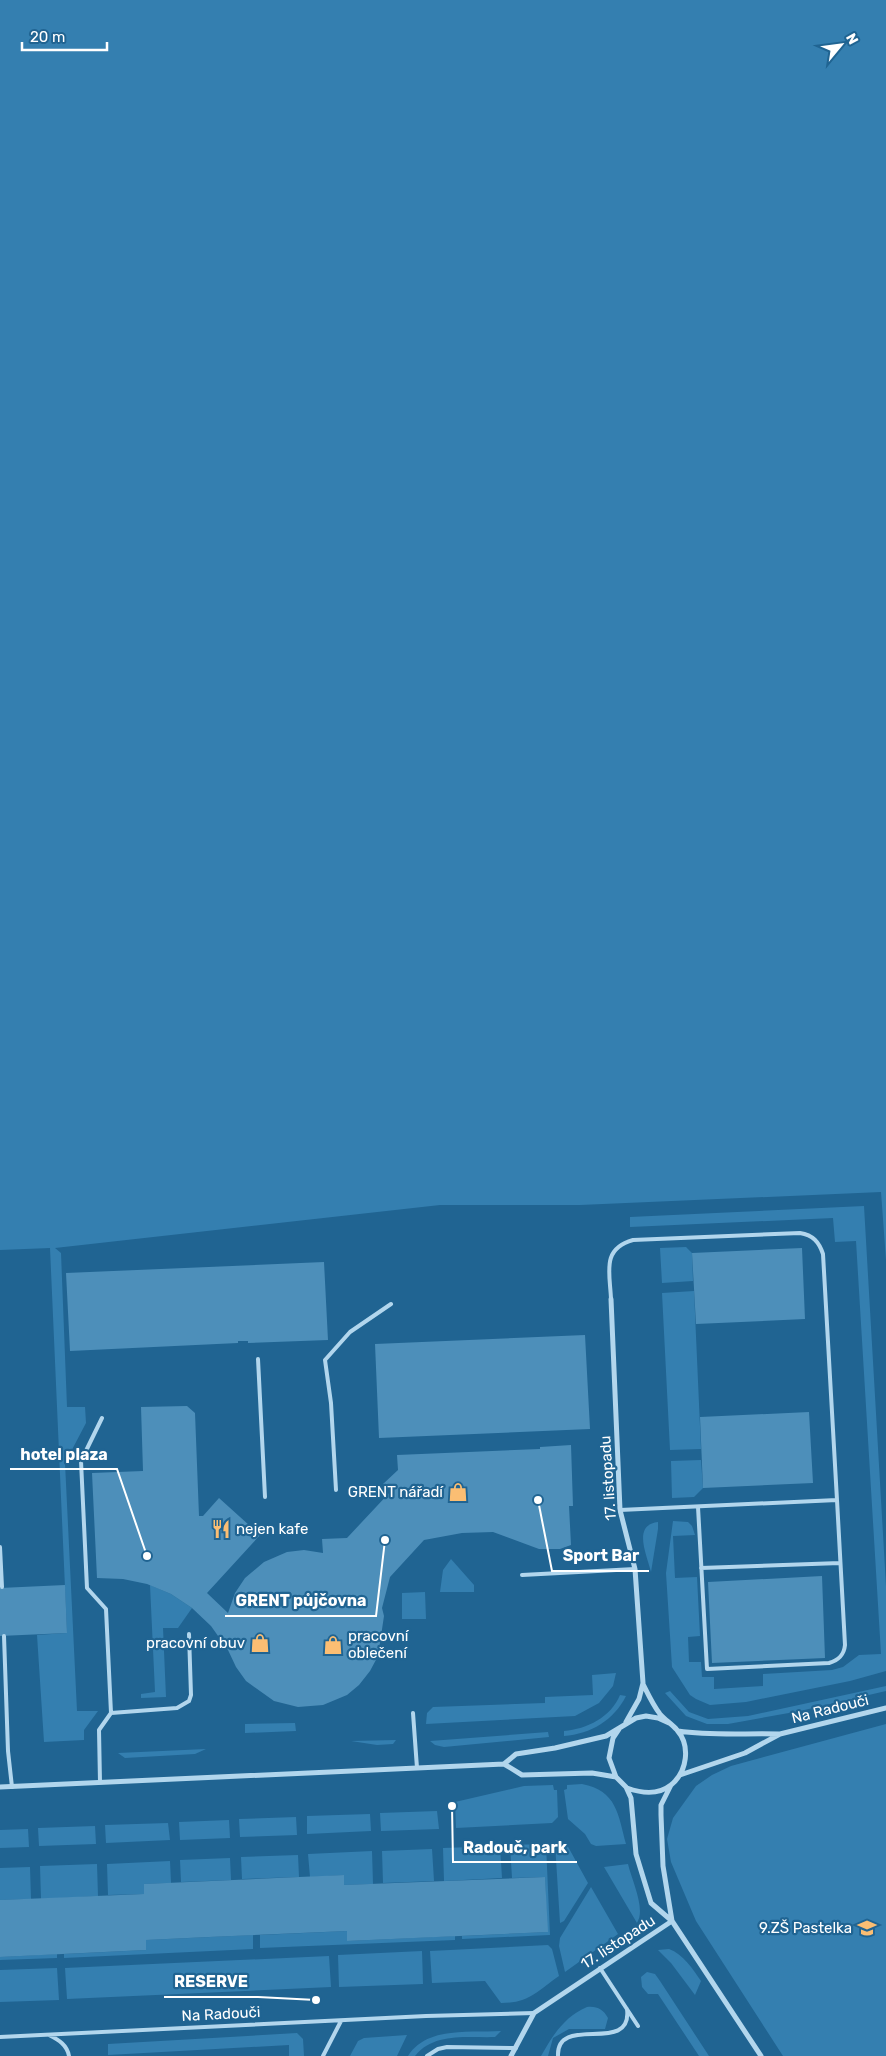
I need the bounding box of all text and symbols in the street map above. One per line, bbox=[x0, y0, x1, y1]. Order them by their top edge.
scale bar bbox=[22, 20, 108, 52]
north arrow bbox=[816, 20, 866, 70]
text: 20 m bbox=[30, 28, 65, 46]
text: N bbox=[842, 30, 862, 47]
street label: 17. listopadu bbox=[596, 1435, 620, 1521]
callout: hotel plaza bbox=[10, 1438, 117, 1469]
text: hotel plaza bbox=[20, 1445, 108, 1464]
shop icon: GRENT nářadí bbox=[447, 1481, 469, 1503]
place label: GRENT nářadí bbox=[348, 1483, 444, 1501]
restaurant icon: nejen kafe bbox=[210, 1518, 232, 1540]
place label: nejen kafe bbox=[236, 1520, 308, 1538]
callout: Sport Bar bbox=[552, 1540, 649, 1571]
text: Sport Bar bbox=[563, 1546, 640, 1565]
callout: GRENT půjčovna bbox=[225, 1585, 376, 1616]
text: GRENT půjčovna bbox=[236, 1591, 366, 1610]
place label: pracovní oblečení bbox=[348, 1627, 410, 1662]
shop icon: pracovní obuv bbox=[249, 1632, 271, 1654]
place label: pracovní obuv bbox=[146, 1634, 245, 1652]
shop icon: pracovní oblečení bbox=[322, 1634, 344, 1656]
street label: Na Radouči bbox=[790, 1691, 870, 1727]
callout: Radouč, park bbox=[453, 1831, 577, 1862]
text: Radouč, park bbox=[463, 1838, 568, 1857]
street label: 17. listopadu bbox=[577, 1911, 659, 1973]
school or university icon: 9.ZŠ Pastelka bbox=[856, 1917, 878, 1939]
place label: 9.ZŠ Pastelka bbox=[759, 1919, 852, 1937]
callout: RESERVE bbox=[164, 1966, 258, 1997]
text: RESERVE bbox=[174, 1972, 248, 1991]
street label: Na Radouči bbox=[181, 2003, 261, 2025]

